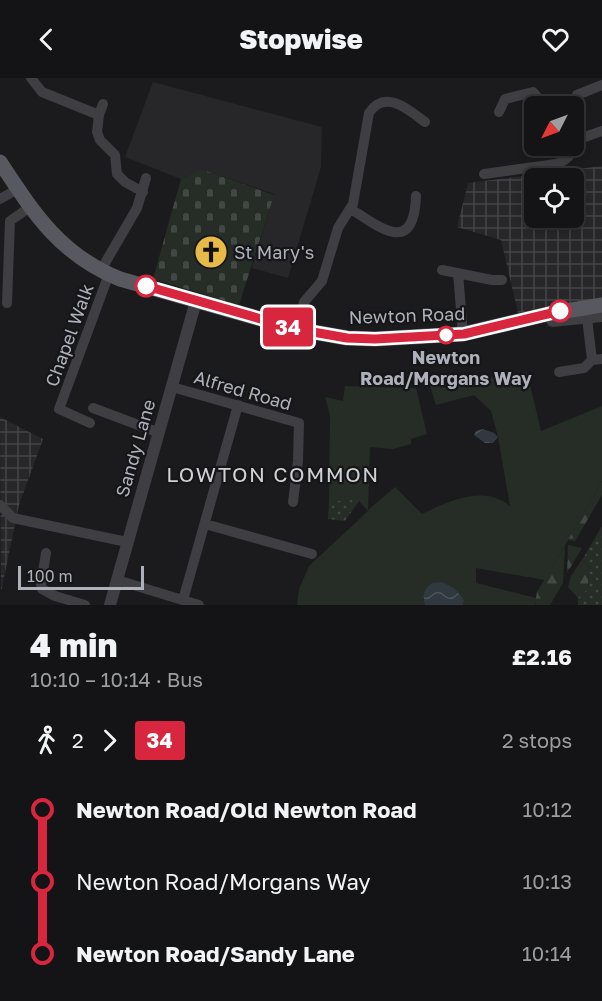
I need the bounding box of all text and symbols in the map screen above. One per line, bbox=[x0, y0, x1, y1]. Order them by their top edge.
icon: back bbox=[30, 23, 63, 56]
text: Stopwise bbox=[239, 23, 363, 55]
icon: heart bbox=[539, 23, 572, 56]
north arrow bbox=[524, 96, 584, 156]
map controls bbox=[524, 96, 584, 228]
button: locate bbox=[524, 168, 584, 228]
church icon: St Mary's bbox=[193, 234, 229, 270]
place label: St Mary's bbox=[234, 241, 314, 263]
unlabelled marker bbox=[135, 275, 157, 297]
street label: Chapel Walk bbox=[40, 281, 98, 389]
unlabelled marker bbox=[549, 300, 571, 322]
street label: Newton Road bbox=[348, 302, 466, 328]
line badge: 34 bbox=[261, 308, 315, 346]
text: 34 bbox=[275, 314, 301, 340]
marker: Newton Road/Morgans Way bbox=[437, 326, 455, 344]
place label: Newton Road/Morgans Way bbox=[360, 346, 532, 389]
street label: Alfred Road bbox=[192, 366, 294, 414]
street label: Sandy Lane bbox=[111, 397, 159, 499]
district label: LOWTON COMMON bbox=[166, 461, 380, 487]
scale bar bbox=[18, 563, 144, 591]
text: 100 m bbox=[27, 566, 73, 586]
text: 4 min bbox=[30, 625, 117, 664]
text: £2.16 bbox=[512, 643, 572, 670]
text: 10:10 – 10:14 · Bus bbox=[30, 667, 203, 691]
icon: walk bbox=[30, 724, 63, 757]
icon: forward bbox=[93, 724, 126, 757]
text: 34 bbox=[147, 727, 173, 753]
text: 2 bbox=[72, 728, 84, 752]
text: 2 stops bbox=[502, 728, 572, 752]
text: Newton Road/Old Newton Road bbox=[76, 796, 417, 823]
text: 10:12 bbox=[523, 797, 572, 821]
text: Newton Road/Morgans Way bbox=[76, 868, 371, 895]
text: 10:13 bbox=[523, 869, 572, 893]
text: Newton Road/Sandy Lane bbox=[76, 940, 355, 967]
text: 10:14 bbox=[522, 941, 572, 965]

